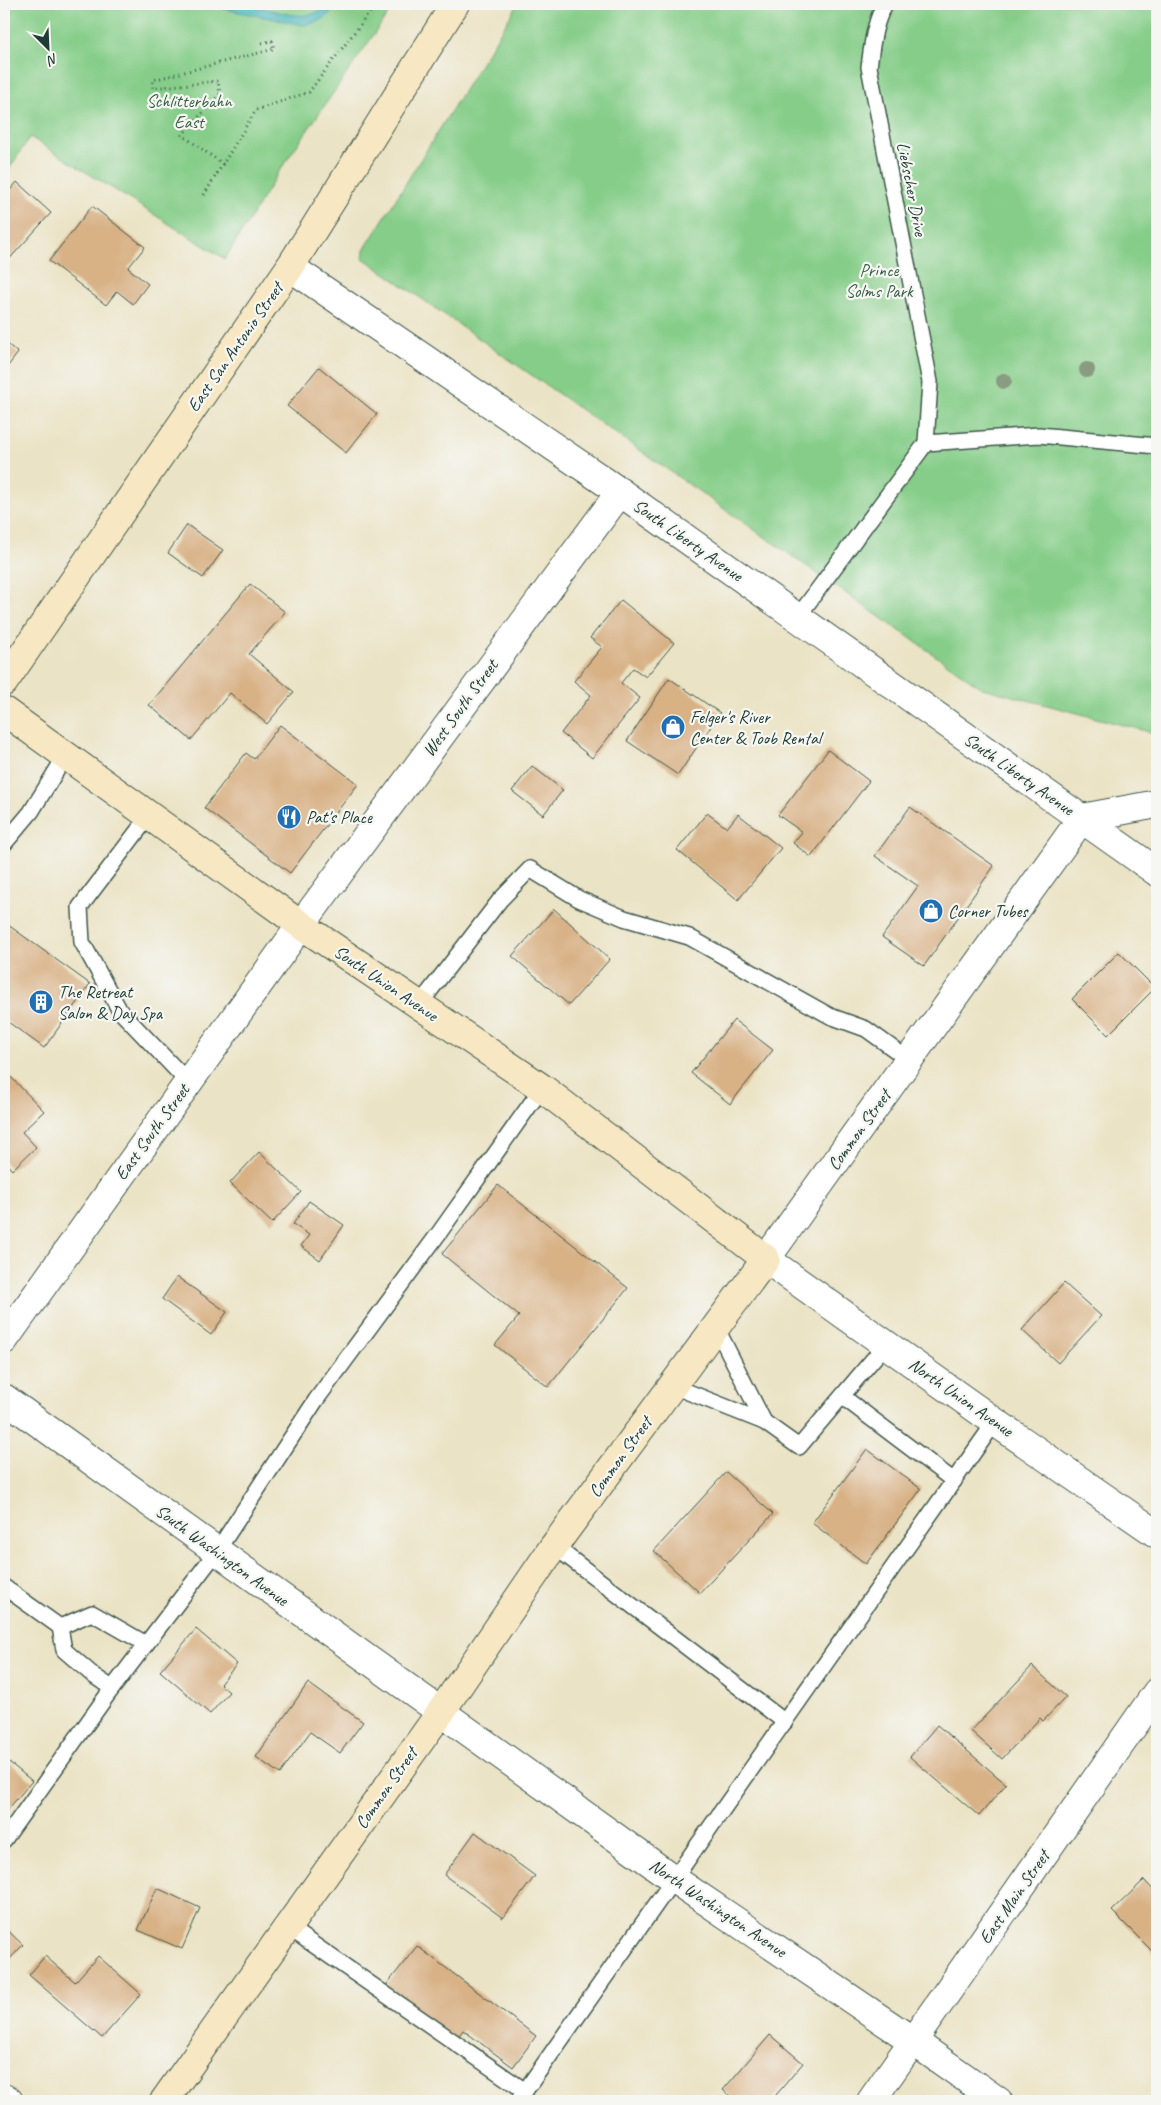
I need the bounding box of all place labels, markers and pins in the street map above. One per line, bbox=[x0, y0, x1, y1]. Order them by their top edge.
place label: Felger's River Center & Toob Rental bbox=[690, 706, 824, 749]
shop icon: Felger's River Center & Toob Rental bbox=[660, 714, 686, 740]
restaurant icon: Pat's Place bbox=[276, 804, 302, 830]
place label: Pat's Place bbox=[306, 806, 373, 828]
shop icon: Corner Tubes bbox=[918, 898, 944, 924]
place label: Corner Tubes bbox=[948, 900, 1029, 922]
place label: The Retreat Salon & Day Spa bbox=[58, 981, 164, 1024]
building icon: The Retreat Salon & Day Spa bbox=[28, 989, 54, 1015]

